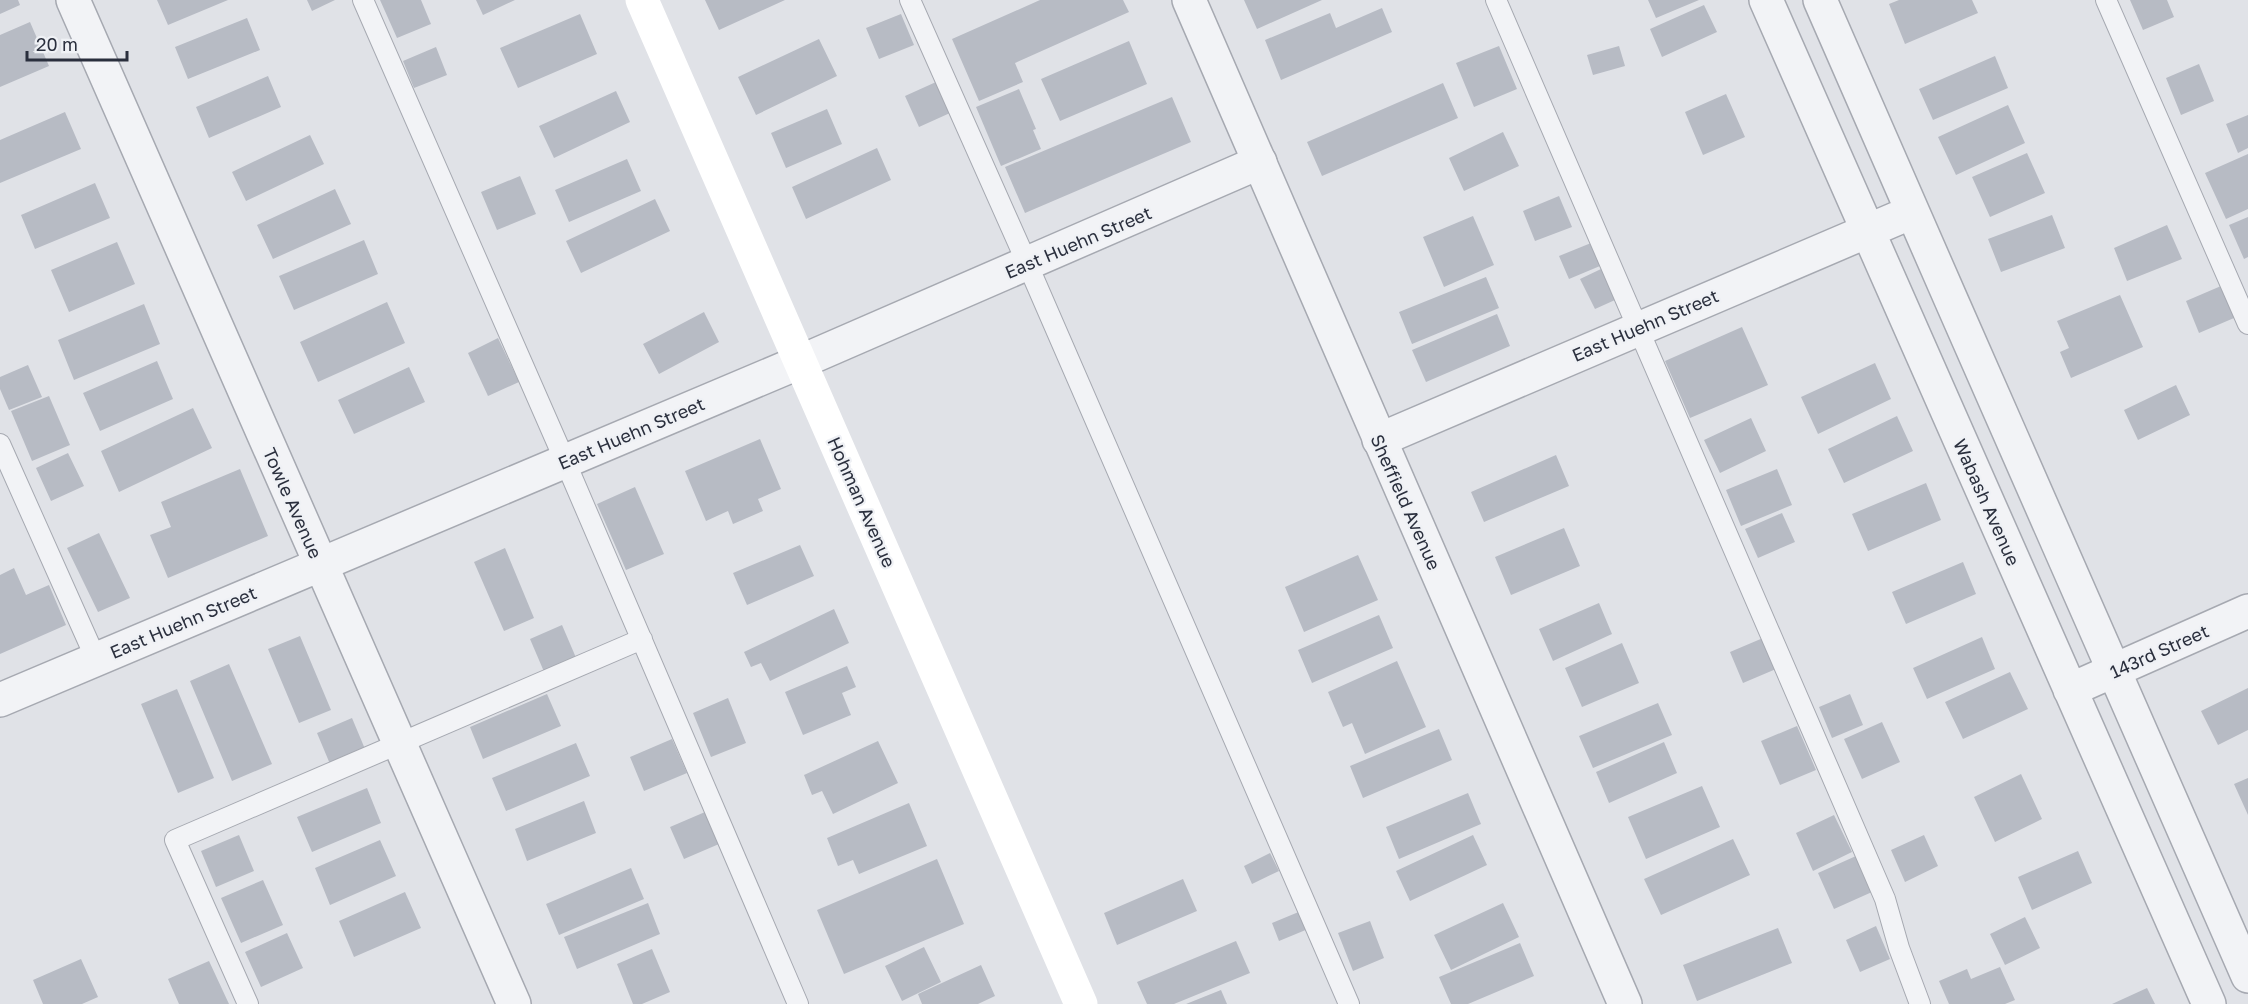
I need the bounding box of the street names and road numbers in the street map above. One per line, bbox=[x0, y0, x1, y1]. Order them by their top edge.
street label: East Huehn Street bbox=[1001, 201, 1155, 283]
street label: East Huehn Street bbox=[1568, 284, 1722, 366]
street label: East Huehn Street bbox=[554, 392, 708, 474]
street label: Sheffield Avenue bbox=[1366, 431, 1446, 573]
street label: Hohman Avenue bbox=[823, 433, 901, 571]
street label: Wabash Avenue bbox=[1949, 435, 2025, 569]
street label: Towle Avenue bbox=[259, 444, 327, 562]
street label: East Huehn Street bbox=[106, 581, 260, 663]
street label: 143rd Street bbox=[2106, 619, 2212, 683]

